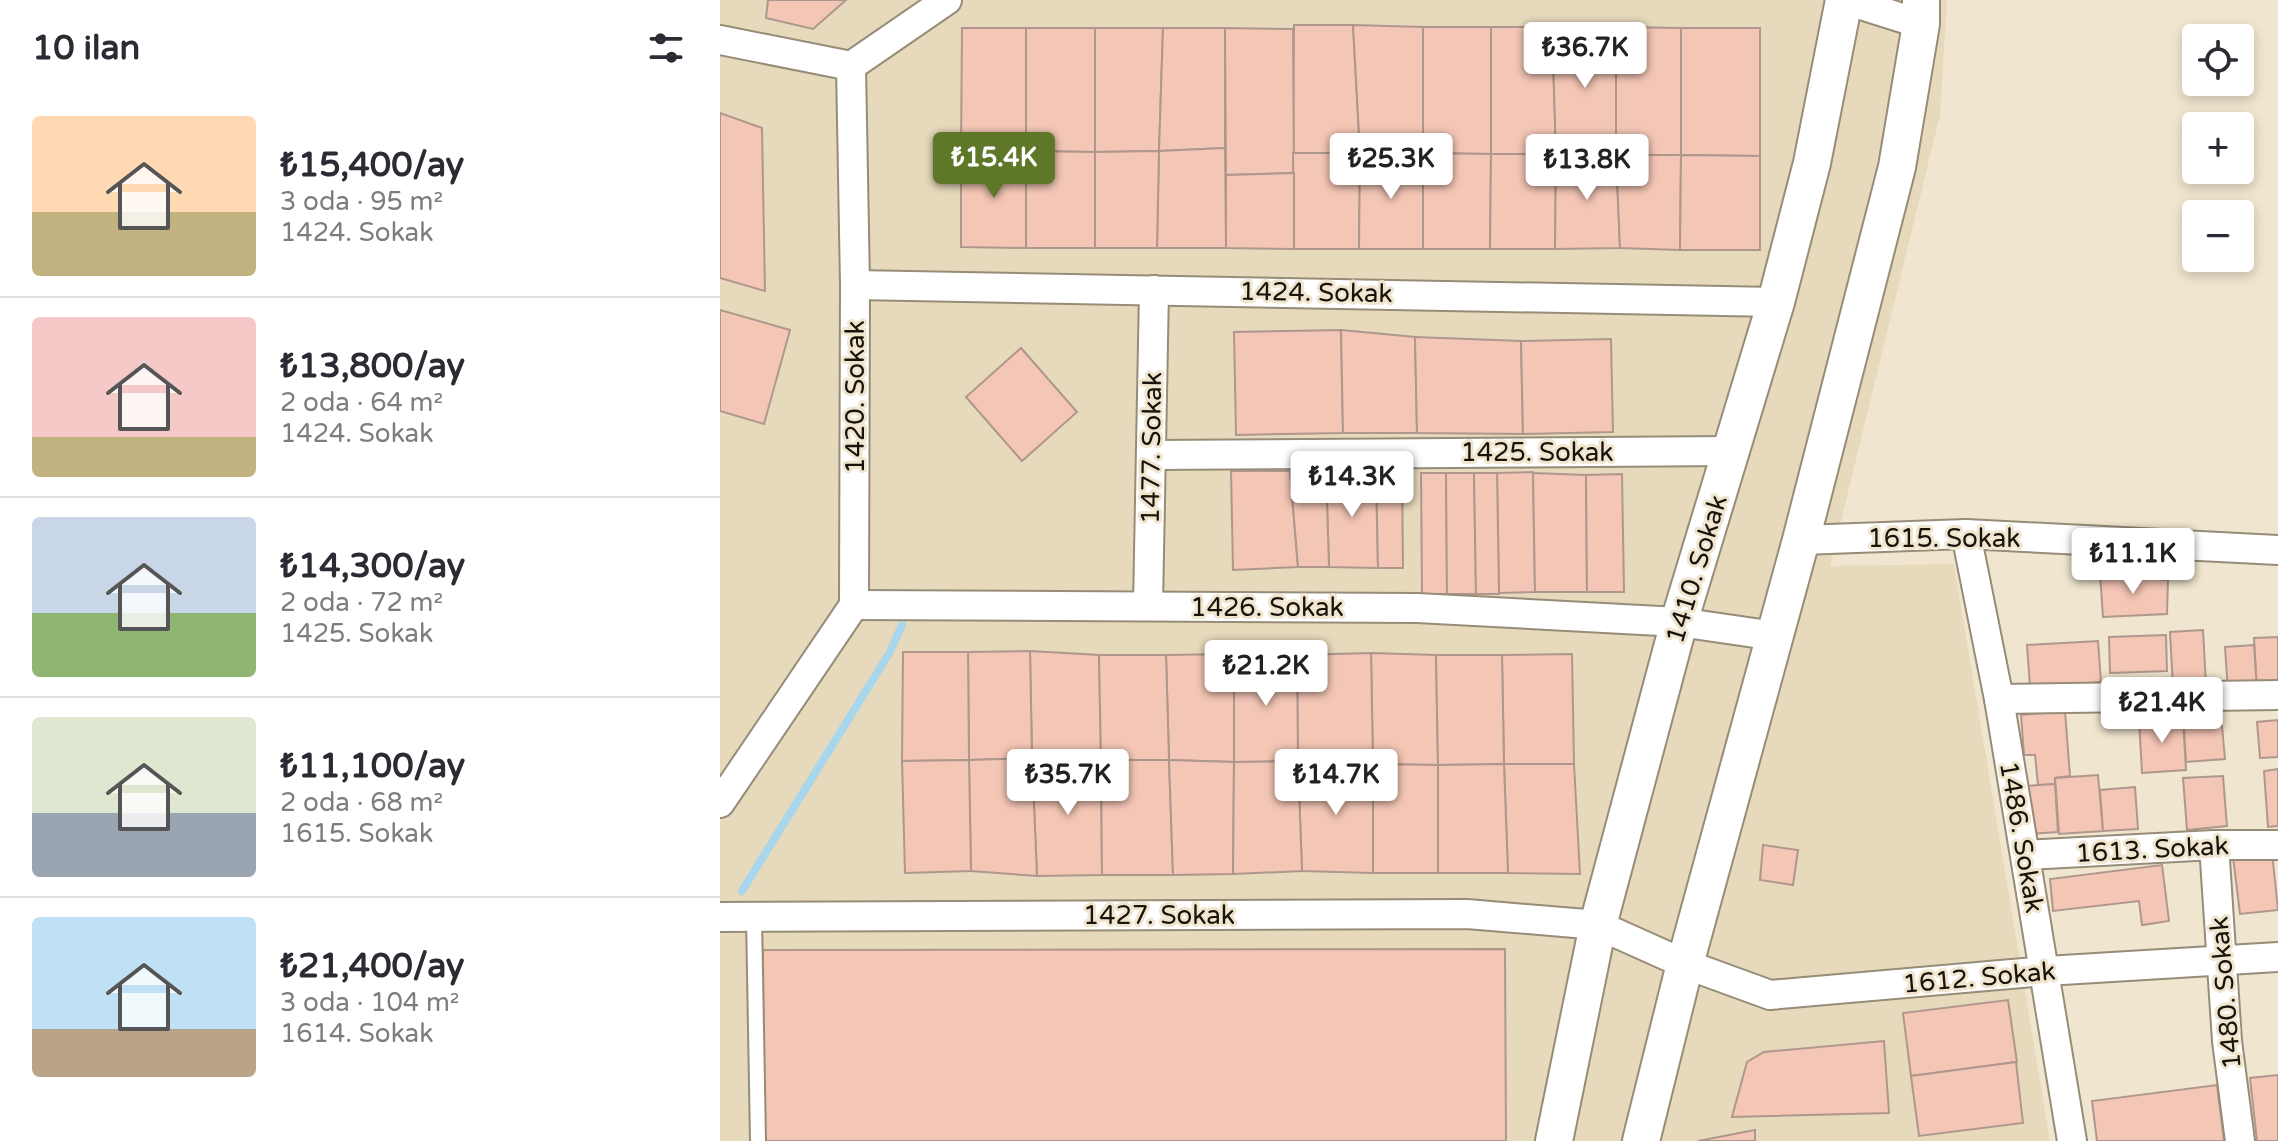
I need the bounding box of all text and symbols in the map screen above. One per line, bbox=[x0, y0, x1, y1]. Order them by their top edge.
pin: ₺36.7K bbox=[1520, 22, 1650, 90]
map controls bbox=[2182, 24, 2254, 272]
button: locate bbox=[2182, 24, 2254, 96]
icon: filters bbox=[644, 26, 688, 70]
text: 10 ilan bbox=[32, 28, 140, 69]
text: ₺36.7K bbox=[1542, 32, 1628, 63]
button: + bbox=[2182, 112, 2254, 184]
pin: ₺15.4K bbox=[929, 132, 1059, 200]
pin: ₺25.3K bbox=[1326, 133, 1456, 201]
pin: ₺13.8K bbox=[1522, 134, 1652, 202]
text: ₺15.4K bbox=[951, 142, 1037, 173]
text: ₺25.3K bbox=[1348, 143, 1434, 174]
text: ₺13.8K bbox=[1544, 144, 1630, 175]
text: ₺15,400/ay bbox=[280, 145, 464, 186]
icon: home bbox=[96, 148, 192, 244]
text: 3 oda · 95 m² bbox=[280, 186, 443, 217]
button: − bbox=[2182, 200, 2254, 272]
text: 1424. Sokak bbox=[280, 217, 433, 248]
street label: 1424. Sokak bbox=[1239, 276, 1393, 309]
street label: 1420. Sokak bbox=[840, 320, 871, 474]
text: ₺13,800/ay bbox=[280, 346, 465, 387]
icon: home bbox=[96, 349, 192, 445]
street label: 1477. Sokak bbox=[1135, 372, 1168, 524]
text: 2 oda · 64 m² bbox=[280, 387, 443, 418]
text: 1424. Sokak bbox=[280, 418, 433, 449]
street label: 1425. Sokak bbox=[1460, 437, 1614, 468]
pin: ₺14.3K bbox=[1287, 451, 1417, 519]
text: ₺14.3K bbox=[1309, 461, 1395, 492]
street label: 1410. Sokak bbox=[1659, 491, 1734, 647]
street label: 1615. Sokak bbox=[1867, 523, 2021, 554]
pin: ₺11.1K bbox=[2068, 528, 2198, 596]
text: ₺11.1K bbox=[2090, 538, 2176, 569]
text: ₺14,300/ay bbox=[280, 546, 465, 587]
icon: home bbox=[96, 549, 192, 645]
text: 2 oda · 72 m² bbox=[280, 587, 443, 618]
street label: 1426. Sokak bbox=[1190, 592, 1344, 623]
text: 1425. Sokak bbox=[280, 618, 433, 649]
pin: ₺21.2K bbox=[1201, 640, 1331, 708]
text: ₺21.2K bbox=[1223, 650, 1309, 681]
pin: ₺21.4K bbox=[2097, 677, 2227, 745]
text: ₺21.4K bbox=[2119, 687, 2205, 718]
text: ₺11,100/ay bbox=[280, 746, 465, 787]
icon: home bbox=[96, 749, 192, 845]
pin: ₺35.7K bbox=[1003, 749, 1133, 817]
pin: ₺14.7K bbox=[1271, 749, 1401, 817]
text: ₺35.7K bbox=[1025, 759, 1111, 790]
text: ₺14.7K bbox=[1293, 759, 1379, 790]
street label: 1486. Sokak bbox=[1993, 759, 2050, 915]
text: 2 oda · 68 m² bbox=[280, 787, 443, 818]
text: 1615. Sokak bbox=[280, 818, 433, 849]
street label: 1613. Sokak bbox=[2075, 830, 2229, 869]
street label: 1427. Sokak bbox=[1083, 900, 1235, 931]
street label: 1480. Sokak bbox=[2203, 915, 2248, 1071]
text: ₺21,400/ay bbox=[280, 946, 464, 987]
icon: home bbox=[96, 949, 192, 1045]
street label: 1612. Sokak bbox=[1901, 955, 2057, 1000]
text: 3 oda · 104 m² bbox=[280, 987, 459, 1018]
text: 1614. Sokak bbox=[280, 1018, 433, 1049]

